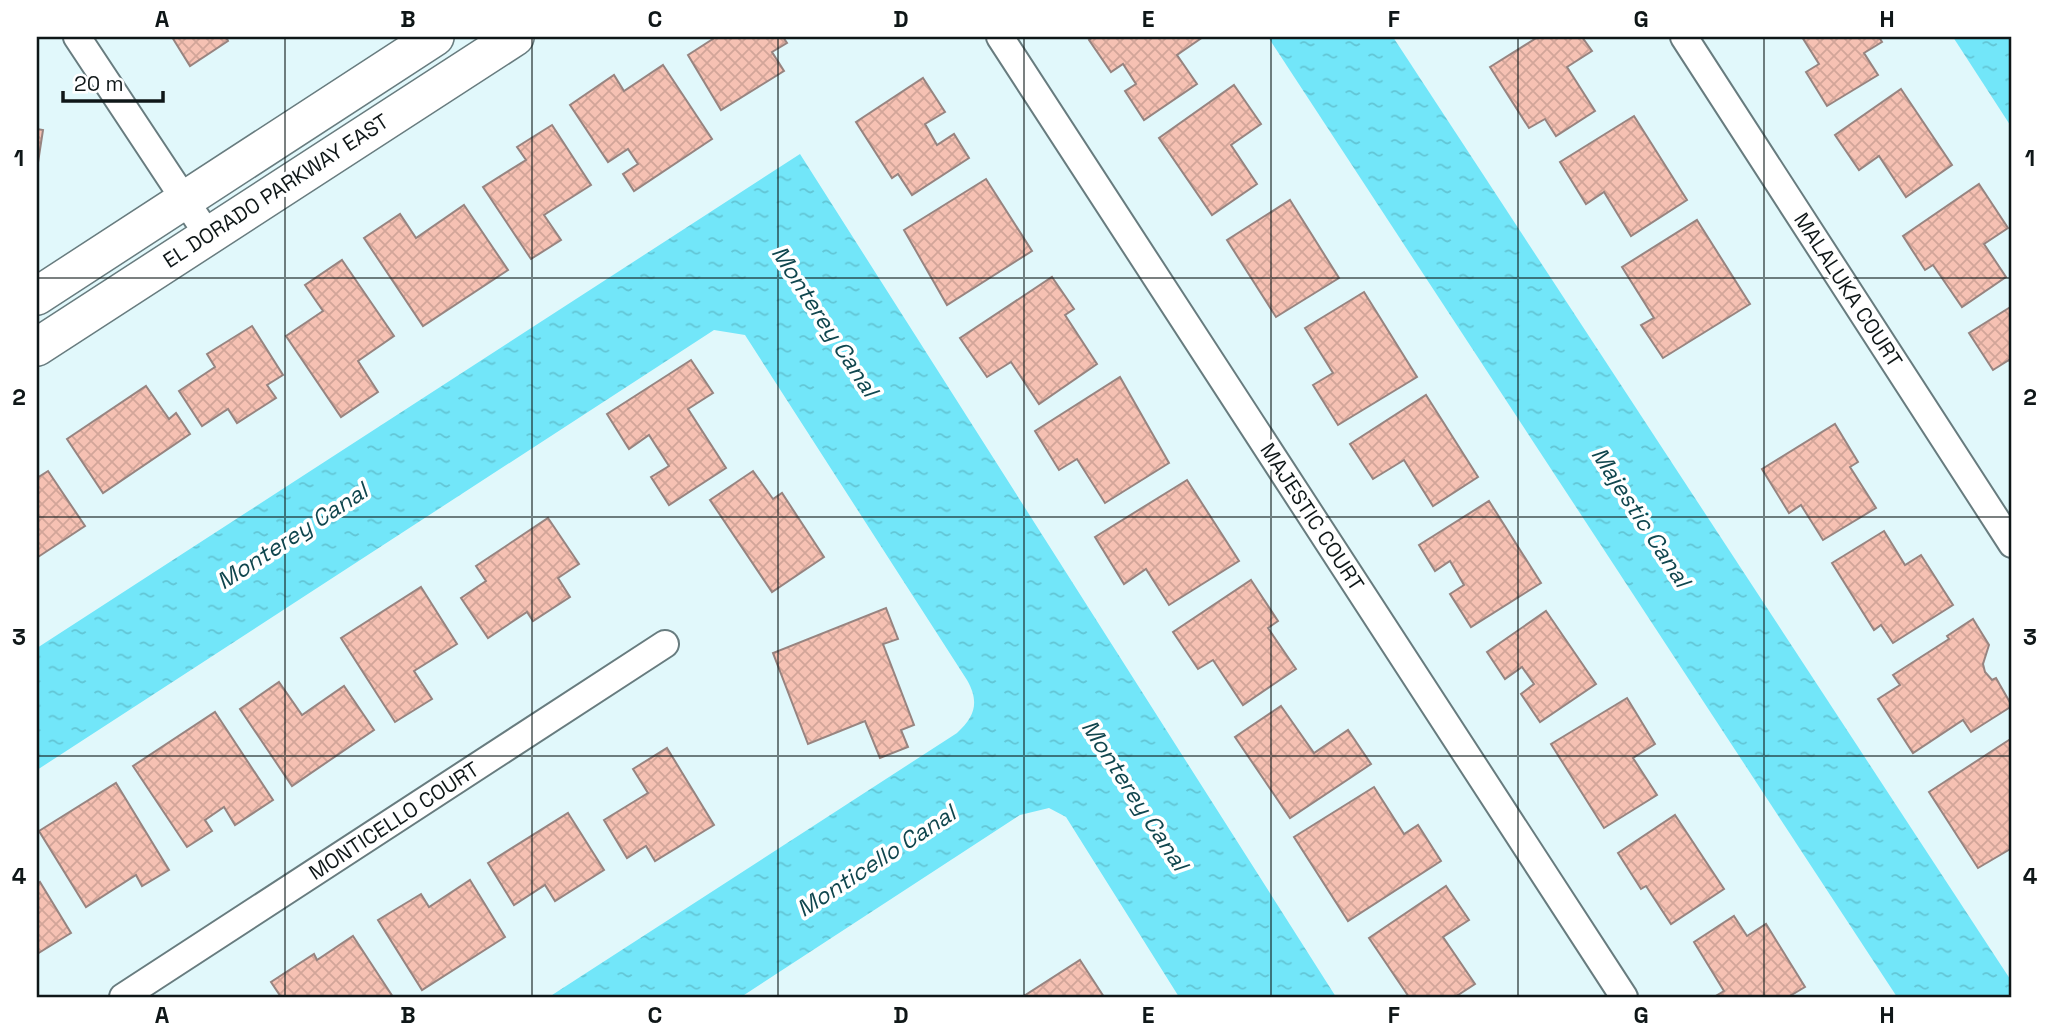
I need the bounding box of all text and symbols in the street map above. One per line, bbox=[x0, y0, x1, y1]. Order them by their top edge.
text: A bbox=[155, 4, 170, 34]
text: B bbox=[400, 4, 416, 34]
text: C bbox=[648, 4, 662, 34]
text: D bbox=[893, 4, 909, 34]
text: E bbox=[1142, 4, 1154, 34]
text: F bbox=[1388, 4, 1400, 34]
text: G bbox=[1633, 4, 1649, 34]
text: H bbox=[1879, 4, 1895, 34]
scale bar bbox=[63, 60, 163, 104]
text: 20 m bbox=[74, 70, 124, 97]
street label: EL DORADO PARKWAY EAST bbox=[158, 107, 394, 274]
text: 1 bbox=[14, 143, 24, 173]
text: 1 bbox=[2025, 143, 2035, 173]
street label: MALALUKA COURT bbox=[1788, 207, 1909, 372]
water label: Monterey Canal bbox=[765, 240, 886, 404]
text: 2 bbox=[12, 382, 26, 412]
text: 2 bbox=[2023, 382, 2037, 412]
street label: MAJESTIC COURT bbox=[1254, 438, 1370, 596]
water label: Majestic Canal bbox=[1585, 441, 1699, 595]
water label: Monterey Canal bbox=[211, 475, 375, 596]
text: 3 bbox=[12, 622, 26, 652]
text: 3 bbox=[2023, 622, 2037, 652]
water label: Monterey Canal bbox=[1075, 714, 1196, 878]
street label: MONTICELLO COURT bbox=[303, 755, 484, 886]
water label: Monticello Canal bbox=[791, 797, 963, 924]
text: 4 bbox=[12, 861, 27, 891]
text: 4 bbox=[2023, 861, 2038, 891]
text: A bbox=[155, 1000, 170, 1030]
text: B bbox=[400, 1000, 416, 1030]
text: C bbox=[648, 1000, 662, 1030]
text: D bbox=[893, 1000, 909, 1030]
text: E bbox=[1142, 1000, 1154, 1030]
text: F bbox=[1388, 1000, 1400, 1030]
text: G bbox=[1633, 1000, 1649, 1030]
text: H bbox=[1879, 1000, 1895, 1030]

